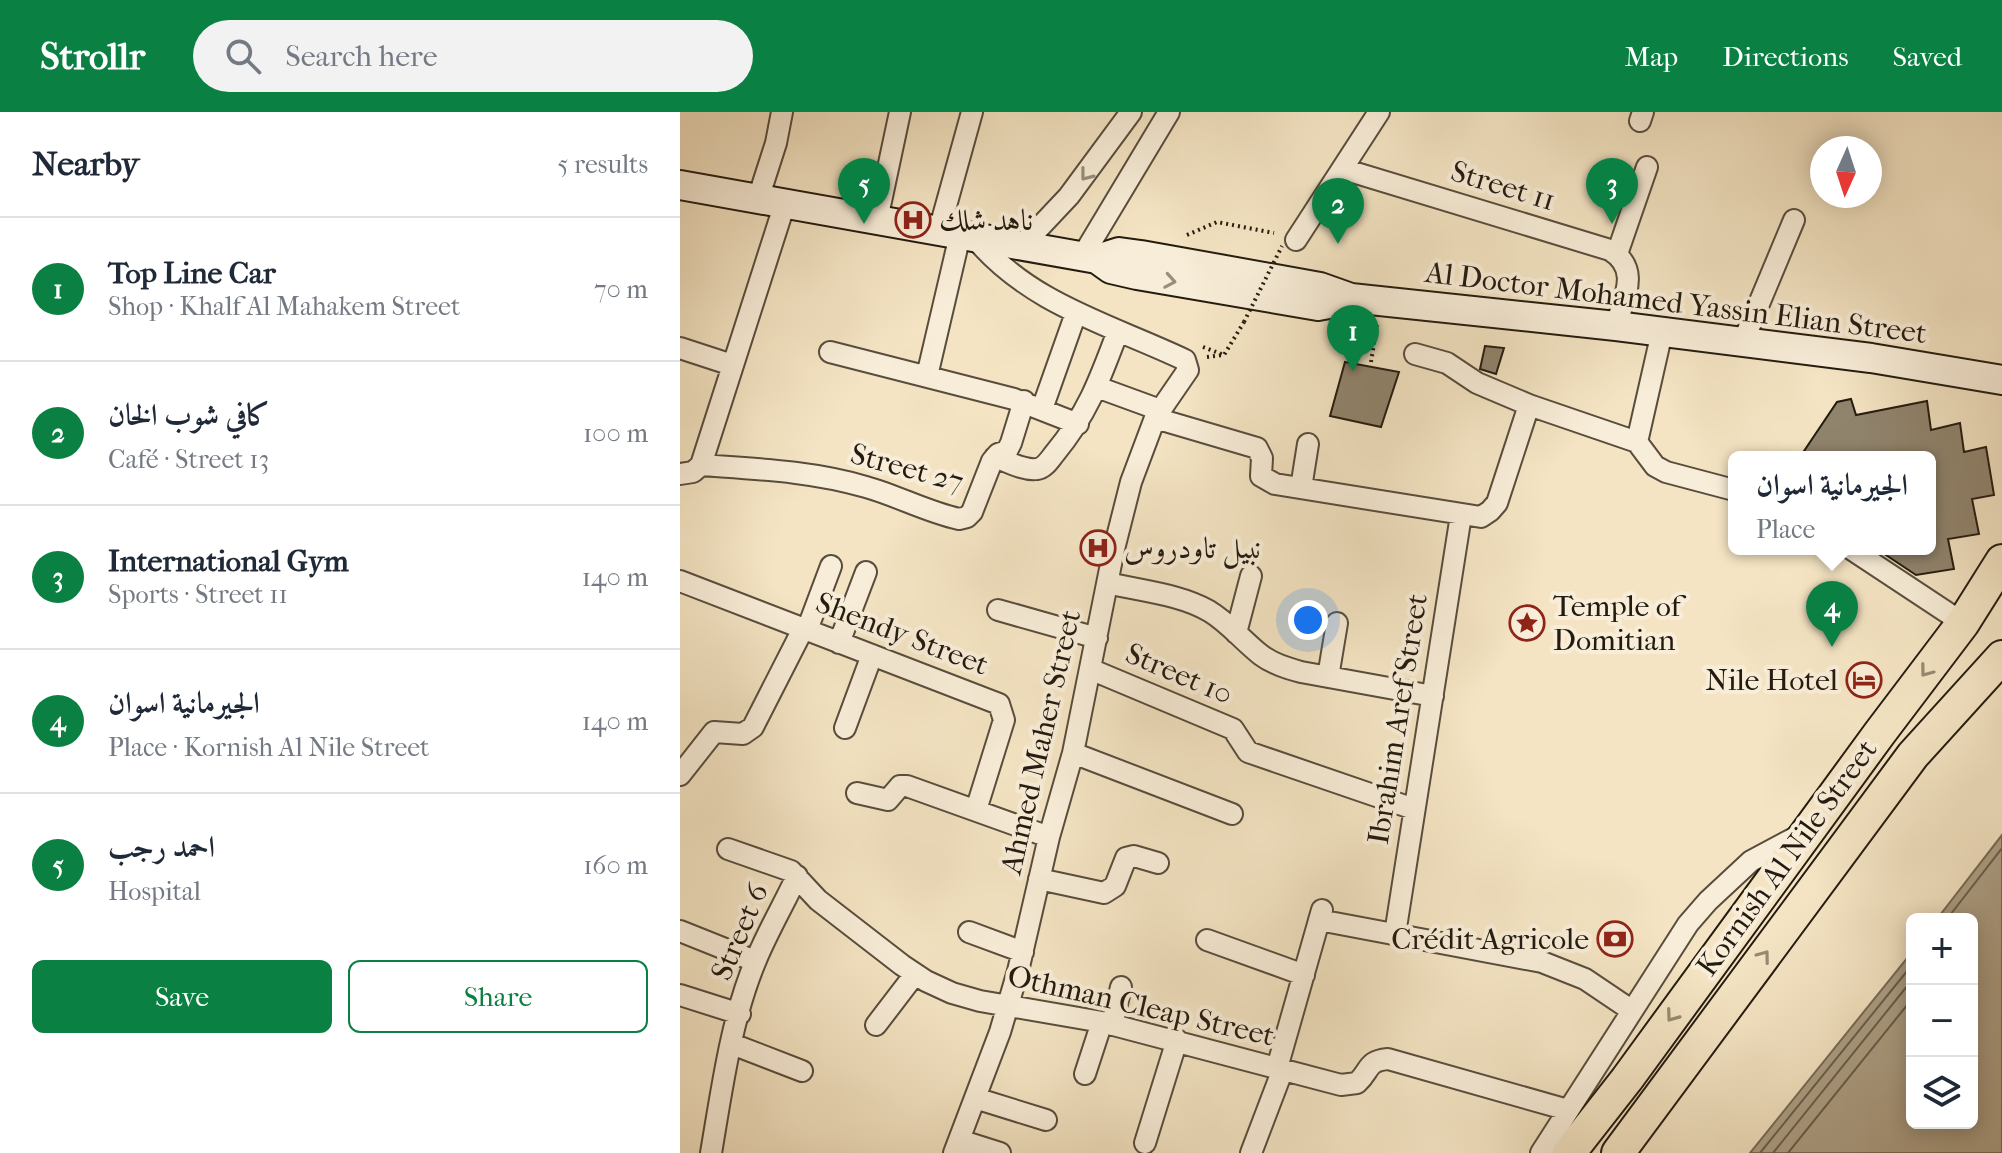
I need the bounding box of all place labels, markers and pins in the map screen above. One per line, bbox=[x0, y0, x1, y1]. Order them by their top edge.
pin: 5 bbox=[838, 158, 890, 224]
pin: 3 bbox=[1586, 158, 1638, 224]
pin: 2 bbox=[1312, 178, 1364, 244]
hospital icon: ناهد شلك bbox=[894, 201, 932, 239]
place label: ناهد شلك bbox=[939, 203, 1033, 238]
pin: 1 bbox=[1327, 305, 1379, 371]
hospital icon: نبيل تاودروس bbox=[1079, 529, 1117, 567]
place label: نبيل تاودروس bbox=[1124, 531, 1261, 569]
pin: 4 bbox=[1806, 581, 1858, 647]
place label: Temple of Domitian bbox=[1553, 589, 1687, 658]
place icon: Temple of Domitian bbox=[1508, 604, 1546, 642]
hotel icon: Nile Hotel bbox=[1845, 661, 1883, 699]
place label: Nile Hotel bbox=[1705, 663, 1838, 698]
bank icon: Crédit Agricole bbox=[1596, 920, 1634, 958]
place label: Crédit Agricole bbox=[1391, 922, 1589, 957]

